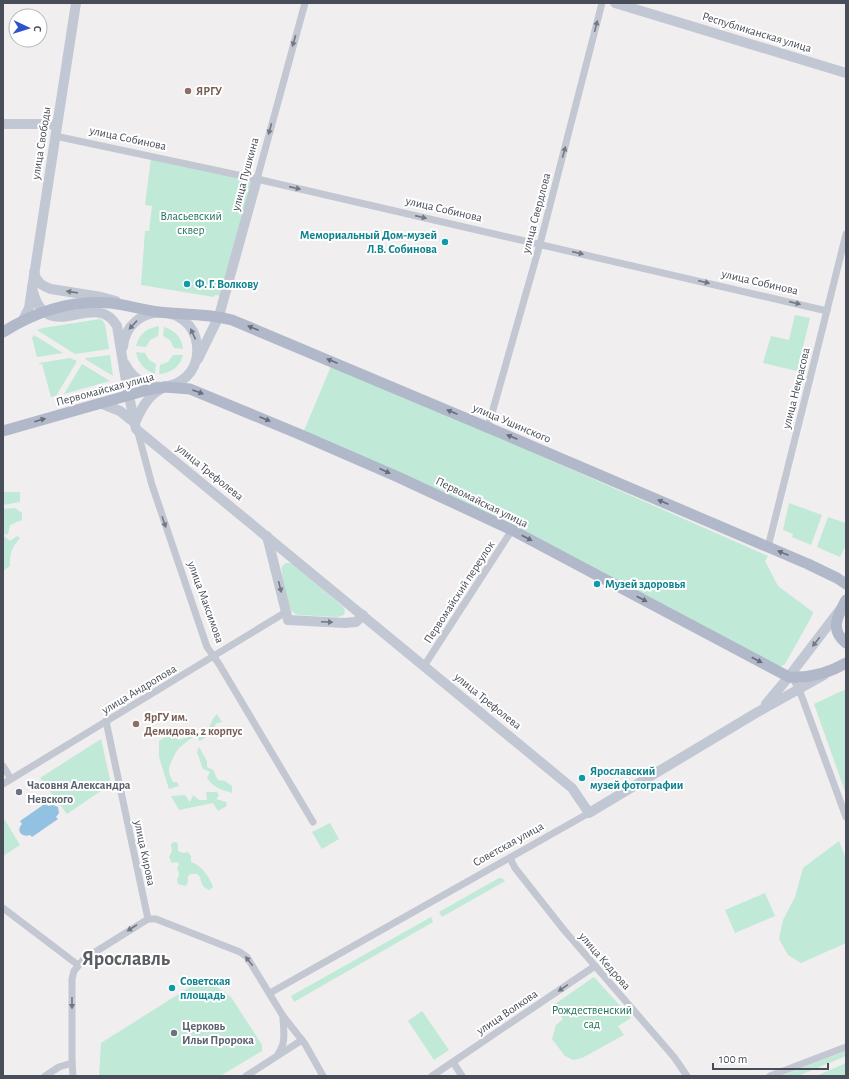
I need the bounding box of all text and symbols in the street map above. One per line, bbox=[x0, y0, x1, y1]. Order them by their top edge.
north arrow bbox=[8, 8, 48, 48]
street label: Республиканская улица bbox=[701, 10, 814, 55]
one-way arrow bbox=[593, 20, 599, 32]
text: С bbox=[32, 25, 43, 32]
one-way arrow bbox=[291, 34, 297, 47]
place label: ЯРГУ bbox=[196, 85, 222, 97]
marker: ЯРГУ bbox=[183, 86, 193, 96]
street label: улица Свободы bbox=[29, 106, 54, 181]
one-way arrow bbox=[267, 123, 273, 135]
street label: улица Собинова bbox=[87, 124, 168, 153]
street label: улица Пушкина bbox=[229, 136, 262, 213]
one-way arrow bbox=[561, 146, 567, 158]
street label: улица Свердлова bbox=[519, 171, 554, 256]
one-way arrow bbox=[289, 186, 301, 192]
street label: улица Собинова bbox=[403, 194, 484, 225]
park label: Власьевский сквер bbox=[160, 210, 222, 236]
one-way arrow bbox=[415, 215, 428, 221]
place label: Мемориальный Дом-музей Л.В. Собинова bbox=[300, 229, 437, 255]
marker: Мемориальный Дом-музей Л.В. Собинова bbox=[440, 237, 450, 247]
one-way arrow bbox=[571, 250, 584, 256]
street label: улица Собинова bbox=[719, 267, 800, 298]
place label: Ф. Г. Волкову bbox=[195, 278, 259, 291]
marker: Ф. Г. Волкову bbox=[182, 279, 192, 289]
one-way arrow bbox=[698, 280, 710, 286]
one-way arrow bbox=[66, 289, 78, 295]
one-way arrow bbox=[789, 301, 801, 307]
one-way arrow bbox=[128, 320, 138, 330]
one-way arrow bbox=[247, 325, 259, 331]
one-way arrow bbox=[190, 328, 196, 340]
street label: улица Некрасова bbox=[780, 346, 813, 431]
one-way arrow bbox=[326, 358, 338, 364]
street label: Первомайская улица bbox=[55, 370, 156, 409]
one-way arrow bbox=[192, 389, 204, 395]
street label: улица Ушинского bbox=[470, 401, 553, 446]
one-way arrow bbox=[447, 409, 458, 415]
one-way arrow bbox=[35, 417, 47, 423]
one-way arrow bbox=[260, 417, 272, 423]
one-way arrow bbox=[506, 434, 518, 441]
street label: улица Трефолева bbox=[173, 441, 246, 504]
one-way arrow bbox=[379, 468, 390, 474]
street label: Первомайская улица bbox=[434, 474, 531, 531]
one-way arrow bbox=[658, 499, 669, 505]
one-way arrow bbox=[161, 517, 167, 529]
one-way arrow bbox=[522, 535, 533, 542]
street label: Первомайский переулок bbox=[421, 538, 498, 646]
one-way arrow bbox=[776, 550, 788, 556]
street label: улица Максимова bbox=[184, 559, 227, 645]
place label: Музей здоровья bbox=[605, 578, 686, 591]
marker: Музей здоровья bbox=[592, 579, 602, 589]
one-way arrow bbox=[277, 581, 283, 593]
one-way arrow bbox=[637, 596, 648, 602]
one-way arrow bbox=[321, 619, 334, 625]
one-way arrow bbox=[811, 636, 820, 647]
one-way arrow bbox=[752, 657, 763, 663]
street label: улица Андропова bbox=[99, 662, 179, 717]
street label: улица Трефолева bbox=[451, 670, 524, 733]
place label: ЯрГУ им. Демидова, 2 корпус bbox=[144, 711, 242, 738]
marker: ЯрГУ им. Демидова, 2 корпус bbox=[131, 719, 141, 729]
place label: Ярославский музей фотографии bbox=[590, 765, 683, 792]
marker: Ярославский музей фотографии bbox=[577, 773, 587, 783]
place label: Часовня Александра Невского bbox=[27, 779, 131, 805]
marker: Часовня Александра Невского bbox=[14, 787, 24, 797]
street label: улица Кирова bbox=[131, 818, 158, 888]
street label: Советская улица bbox=[471, 819, 546, 869]
one-way arrow bbox=[126, 925, 138, 932]
street label: улица Кедрова bbox=[576, 929, 633, 993]
district label: Ярославль bbox=[82, 949, 171, 969]
one-way arrow bbox=[245, 955, 253, 966]
place label: Советская площадь bbox=[180, 975, 231, 1001]
marker: Советская площадь bbox=[167, 983, 177, 993]
one-way arrow bbox=[557, 984, 568, 992]
street label: улица Волкова bbox=[474, 987, 541, 1038]
one-way arrow bbox=[69, 997, 75, 1010]
park label: Рождественский сад bbox=[552, 1004, 632, 1030]
place label: Церковь Ильи Пророка bbox=[182, 1020, 254, 1046]
marker: Церковь Ильи Пророка bbox=[169, 1028, 179, 1038]
scale bar bbox=[713, 1045, 828, 1071]
text: 100 m bbox=[719, 1053, 747, 1065]

